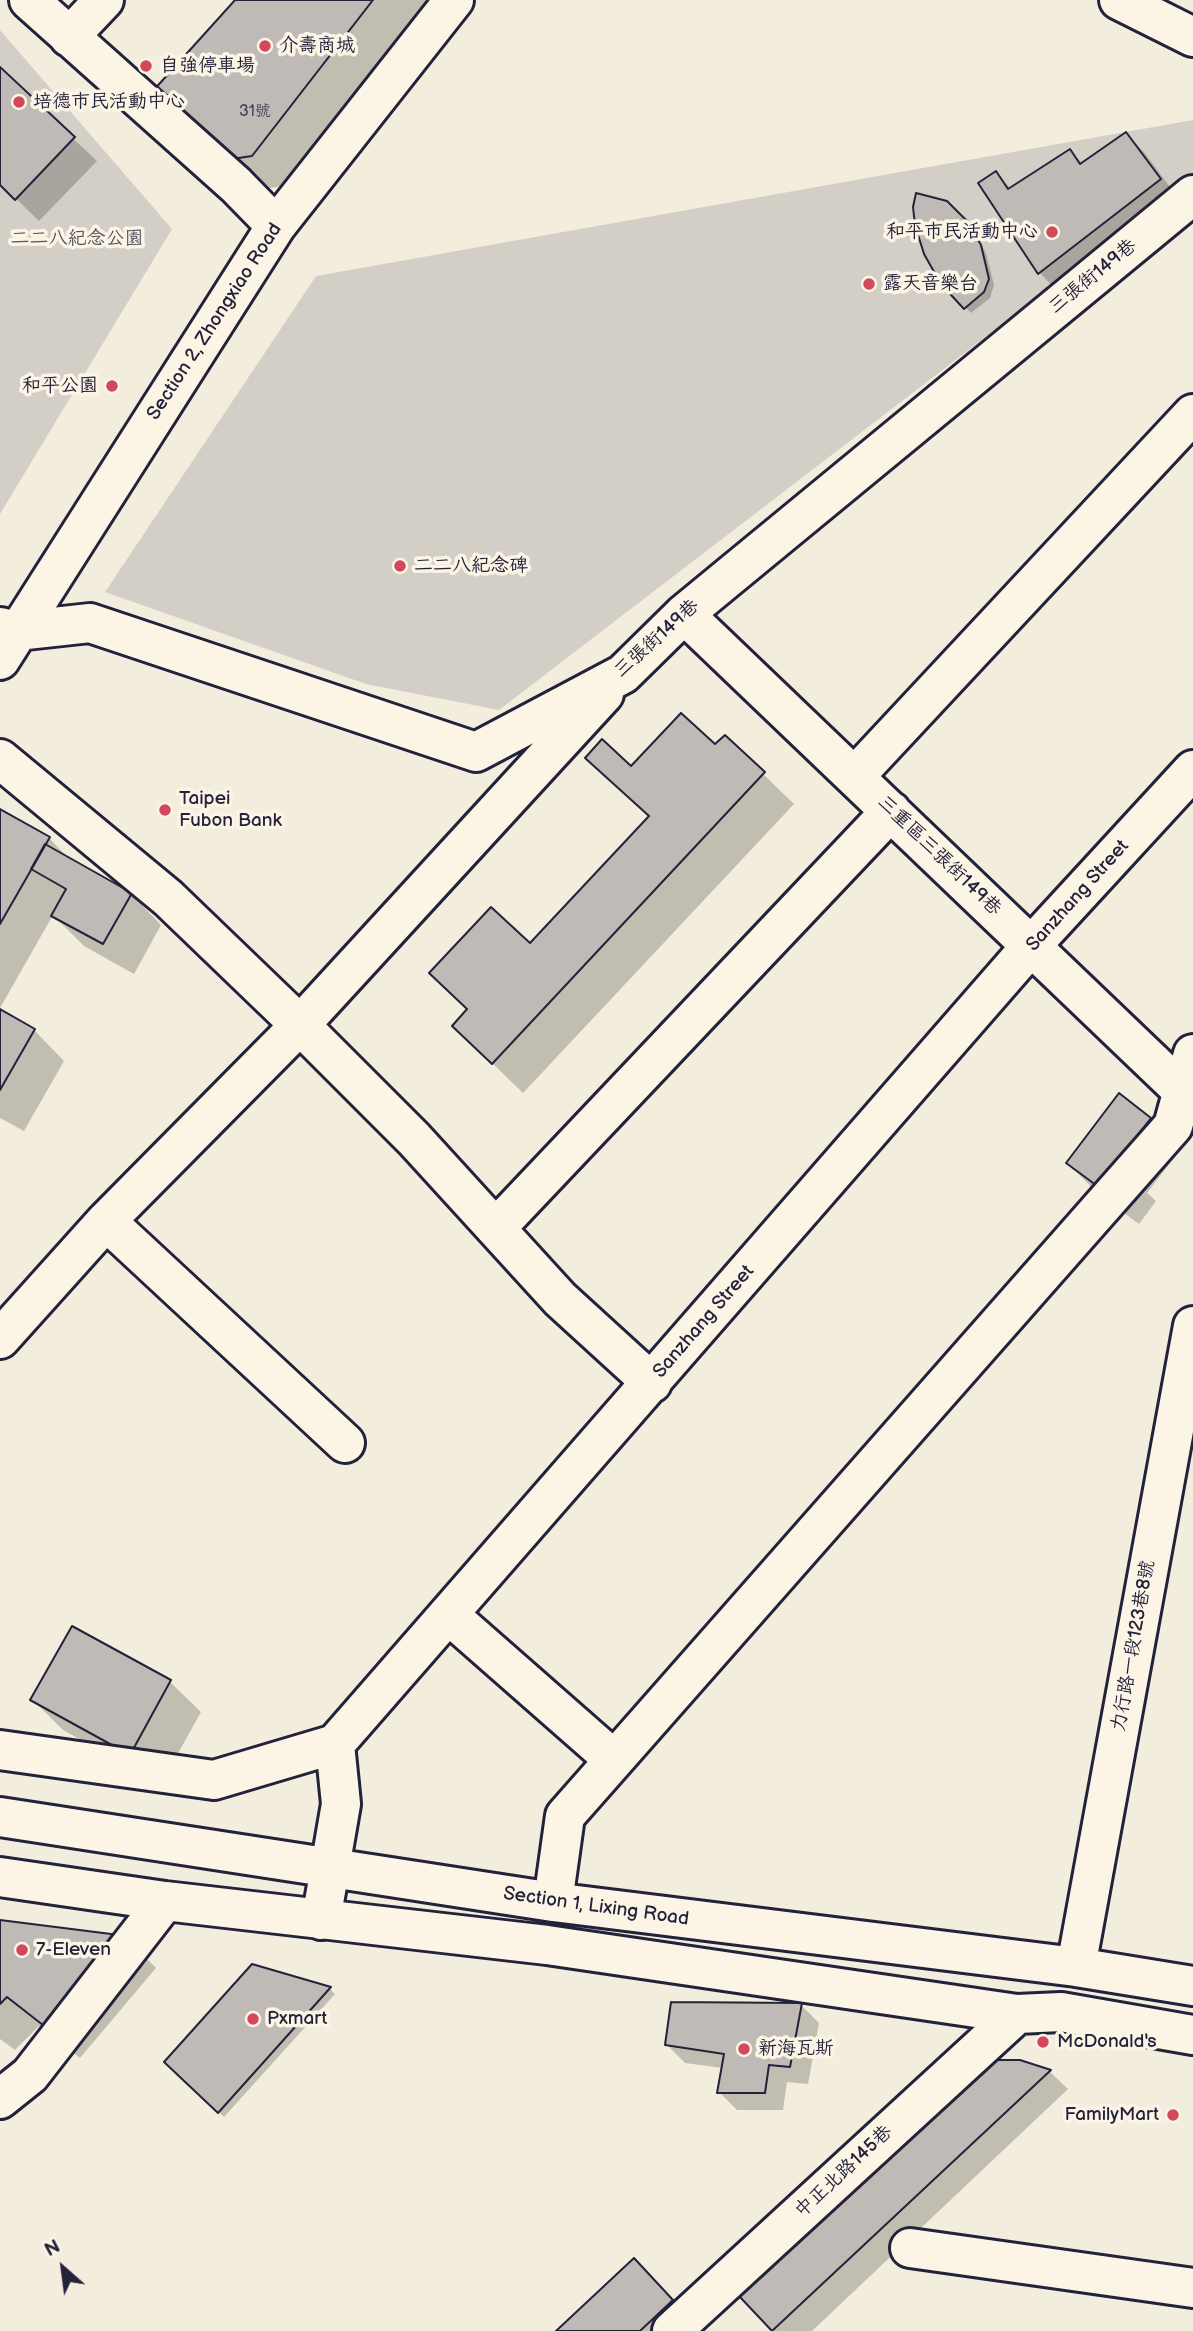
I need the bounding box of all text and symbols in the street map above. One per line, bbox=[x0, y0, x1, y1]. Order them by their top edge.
place label: 介壽商城 bbox=[279, 35, 355, 57]
marker: 介壽商城 bbox=[257, 38, 273, 54]
place label: 自強停車場 bbox=[160, 55, 255, 77]
marker: 自強停車場 bbox=[138, 58, 154, 74]
place label: 培德市民活動中心 bbox=[33, 91, 185, 113]
marker: 培德市民活動中心 bbox=[11, 94, 27, 110]
house number: 31號 bbox=[239, 102, 271, 122]
street label: Section 2, Zhongxiao Road bbox=[143, 219, 287, 425]
place label: 和平市民活動中心 bbox=[886, 221, 1038, 243]
marker: 和平市民活動中心 bbox=[1044, 224, 1060, 240]
park label: 二二八紀念公園 bbox=[11, 228, 143, 250]
street label: 三張街149巷 bbox=[1045, 235, 1141, 319]
place label: 露天音樂台 bbox=[883, 273, 978, 295]
marker: 露天音樂台 bbox=[861, 276, 877, 292]
place label: 和平公園 bbox=[22, 375, 98, 397]
marker: 和平公園 bbox=[104, 378, 120, 394]
place label: 二二八紀念碑 bbox=[414, 555, 528, 577]
marker: 二二八紀念碑 bbox=[392, 558, 408, 574]
street label: 三張街149巷 bbox=[610, 595, 704, 683]
place label: Taipei Fubon Bank bbox=[179, 788, 282, 832]
street label: 三重區三張街149巷 bbox=[872, 791, 1006, 921]
marker: Taipei Fubon Bank bbox=[157, 802, 173, 818]
street label: Sanzhang Street bbox=[1022, 836, 1134, 956]
street label: Sanzhang Street bbox=[649, 1261, 759, 1383]
street label: 力行路一段123巷8號 bbox=[1108, 1558, 1160, 1734]
street label: Section 1, Lixing Road bbox=[502, 1883, 690, 1931]
place label: 7-Eleven bbox=[36, 1939, 111, 1961]
marker: 7-Eleven bbox=[14, 1942, 30, 1958]
place label: Pxmart bbox=[267, 2008, 327, 2030]
marker: Pxmart bbox=[245, 2011, 261, 2027]
place label: McDonald's bbox=[1057, 2031, 1157, 2053]
marker: McDonald's bbox=[1035, 2034, 1051, 2050]
place label: 新海瓦斯 bbox=[758, 2038, 834, 2060]
marker: 新海瓦斯 bbox=[736, 2041, 752, 2057]
place label: FamilyMart bbox=[1064, 2104, 1159, 2126]
marker: FamilyMart bbox=[1165, 2107, 1181, 2123]
street label: 中正北路145巷 bbox=[791, 2121, 897, 2223]
north arrow bbox=[28, 2233, 98, 2303]
text: N bbox=[41, 2236, 65, 2263]

